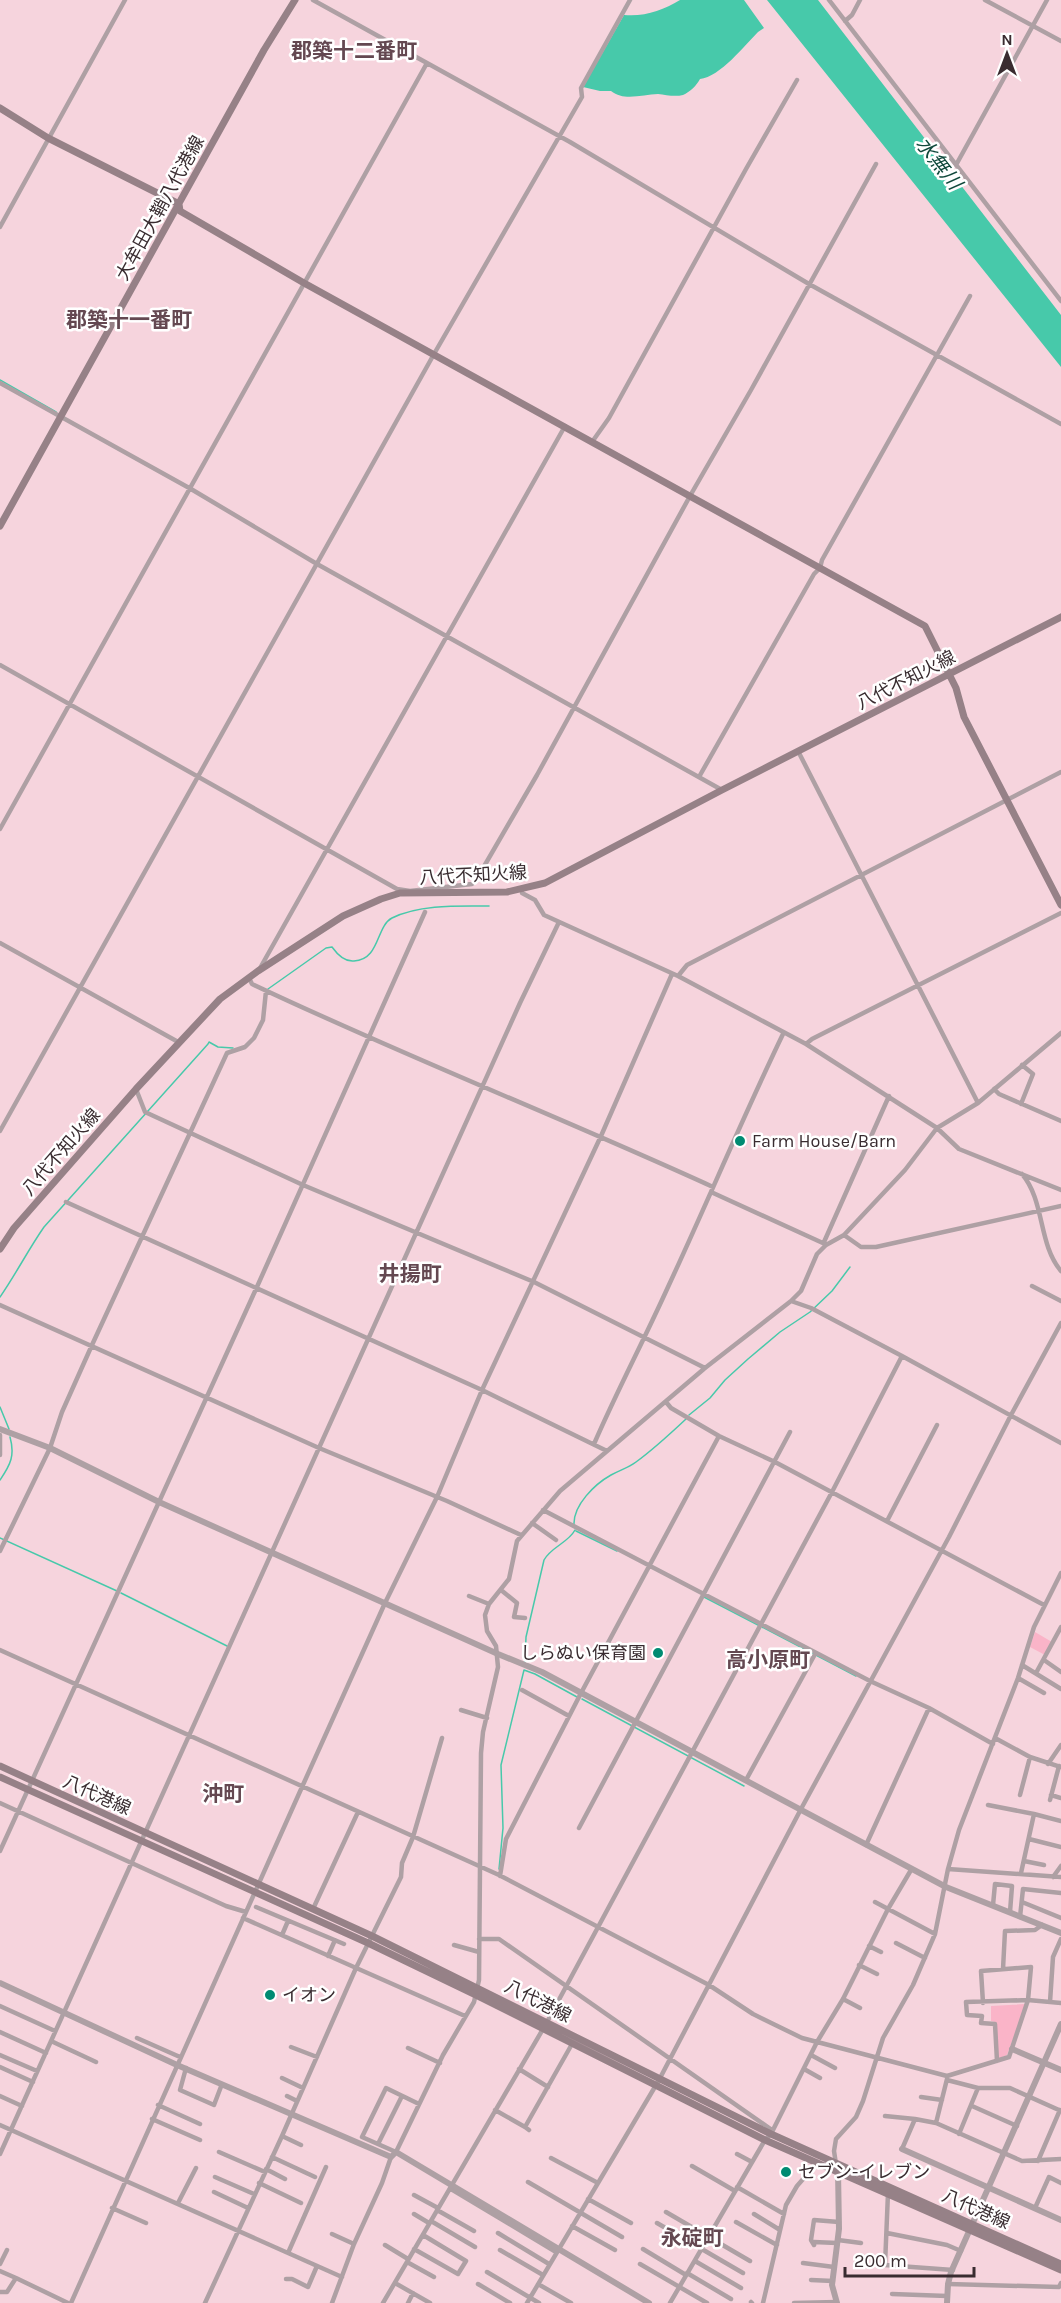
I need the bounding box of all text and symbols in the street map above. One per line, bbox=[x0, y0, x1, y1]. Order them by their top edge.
north arrow bbox=[977, 24, 1037, 84]
text: N bbox=[1001, 30, 1013, 49]
district label: 郡築十二番町 bbox=[291, 39, 417, 63]
street label: 大牟田大鞘八代港線 bbox=[111, 132, 209, 284]
water label: 水無川 bbox=[911, 133, 967, 196]
district label: 郡築十一番町 bbox=[66, 308, 192, 332]
street label: 八代不知火線 bbox=[853, 646, 959, 714]
street label: 八代不知火線 bbox=[418, 861, 528, 889]
street label: 八代不知火線 bbox=[17, 1104, 105, 1200]
place label: Farm House/Barn bbox=[752, 1130, 896, 1152]
marker: Farm House/Barn bbox=[733, 1134, 747, 1148]
district label: 井揚町 bbox=[379, 1262, 442, 1286]
place label: しらぬい保育園 bbox=[520, 1642, 646, 1664]
marker: しらぬい保育園 bbox=[651, 1646, 665, 1660]
district label: 高小原町 bbox=[726, 1648, 810, 1672]
street label: 八代港線 bbox=[60, 1770, 134, 1820]
district label: 沖町 bbox=[202, 1782, 244, 1806]
street label: 八代港線 bbox=[501, 1975, 575, 2027]
place label: イオン bbox=[282, 1984, 336, 2006]
marker: イオン bbox=[263, 1988, 277, 2002]
place label: セブン-イレブン bbox=[798, 2161, 930, 2183]
marker: セブン-イレブン bbox=[779, 2165, 793, 2179]
street label: 八代港線 bbox=[939, 2184, 1013, 2234]
district label: 永碇町 bbox=[661, 2226, 724, 2250]
scale bar bbox=[845, 2240, 974, 2278]
text: 200 m bbox=[854, 2250, 907, 2272]

